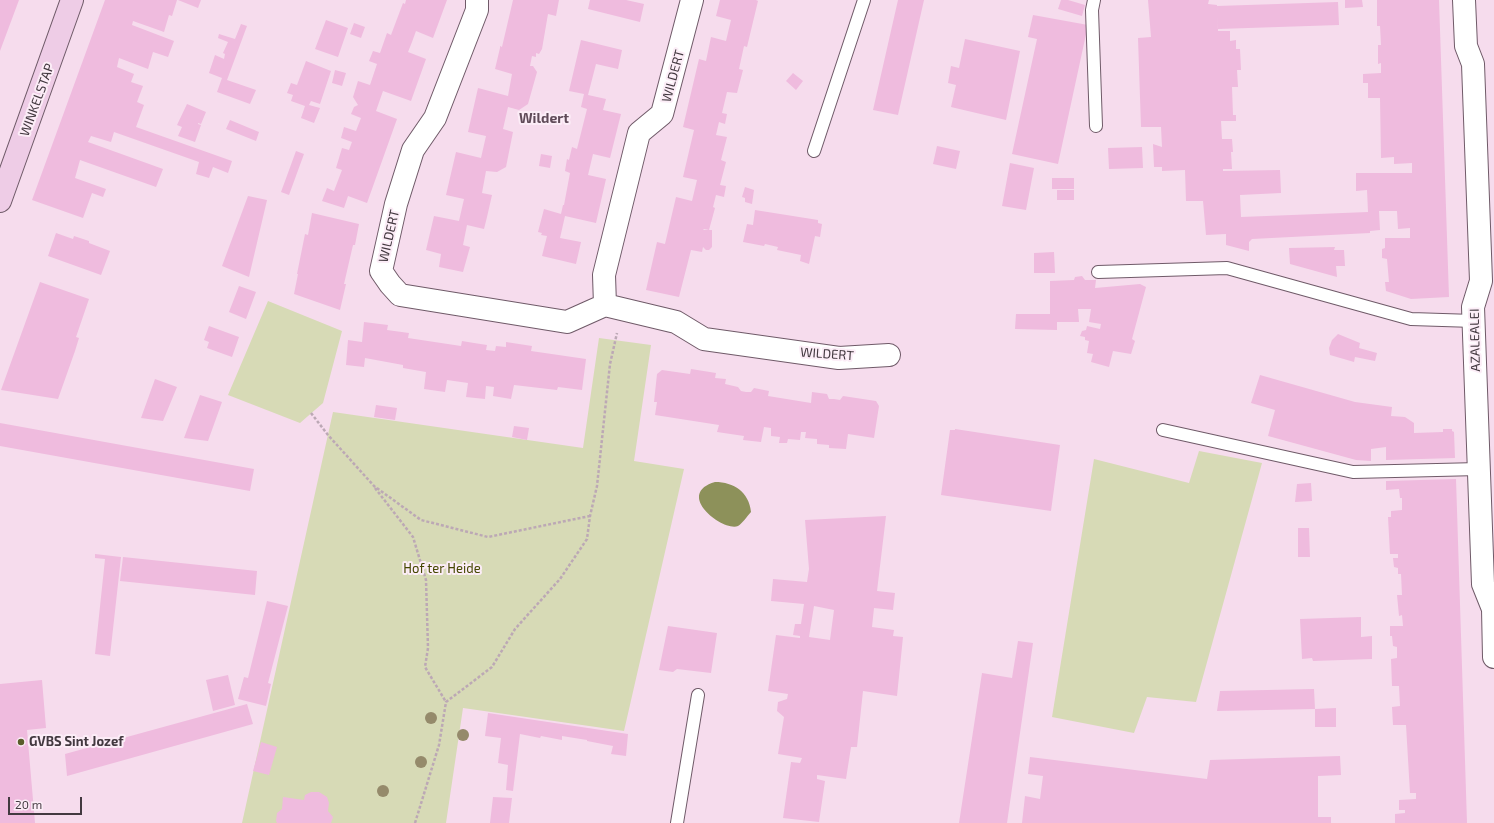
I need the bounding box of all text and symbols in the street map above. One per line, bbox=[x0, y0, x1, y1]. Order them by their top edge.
street label: WILDERT bbox=[659, 48, 687, 104]
street label: WINKELSTAP bbox=[17, 61, 57, 139]
district label: Wildert bbox=[519, 110, 569, 126]
street label: WILDERT bbox=[375, 208, 403, 264]
street label: AZALEALEI bbox=[1467, 308, 1483, 372]
street label: WILDERT bbox=[800, 344, 854, 364]
park label: Hof ter Heide bbox=[403, 561, 481, 577]
place label: GVBS Sint Jozef bbox=[29, 734, 123, 750]
marker: GVBS Sint Jozef bbox=[16, 737, 26, 747]
scale bar bbox=[10, 789, 84, 815]
text: 20 m bbox=[15, 797, 42, 811]

